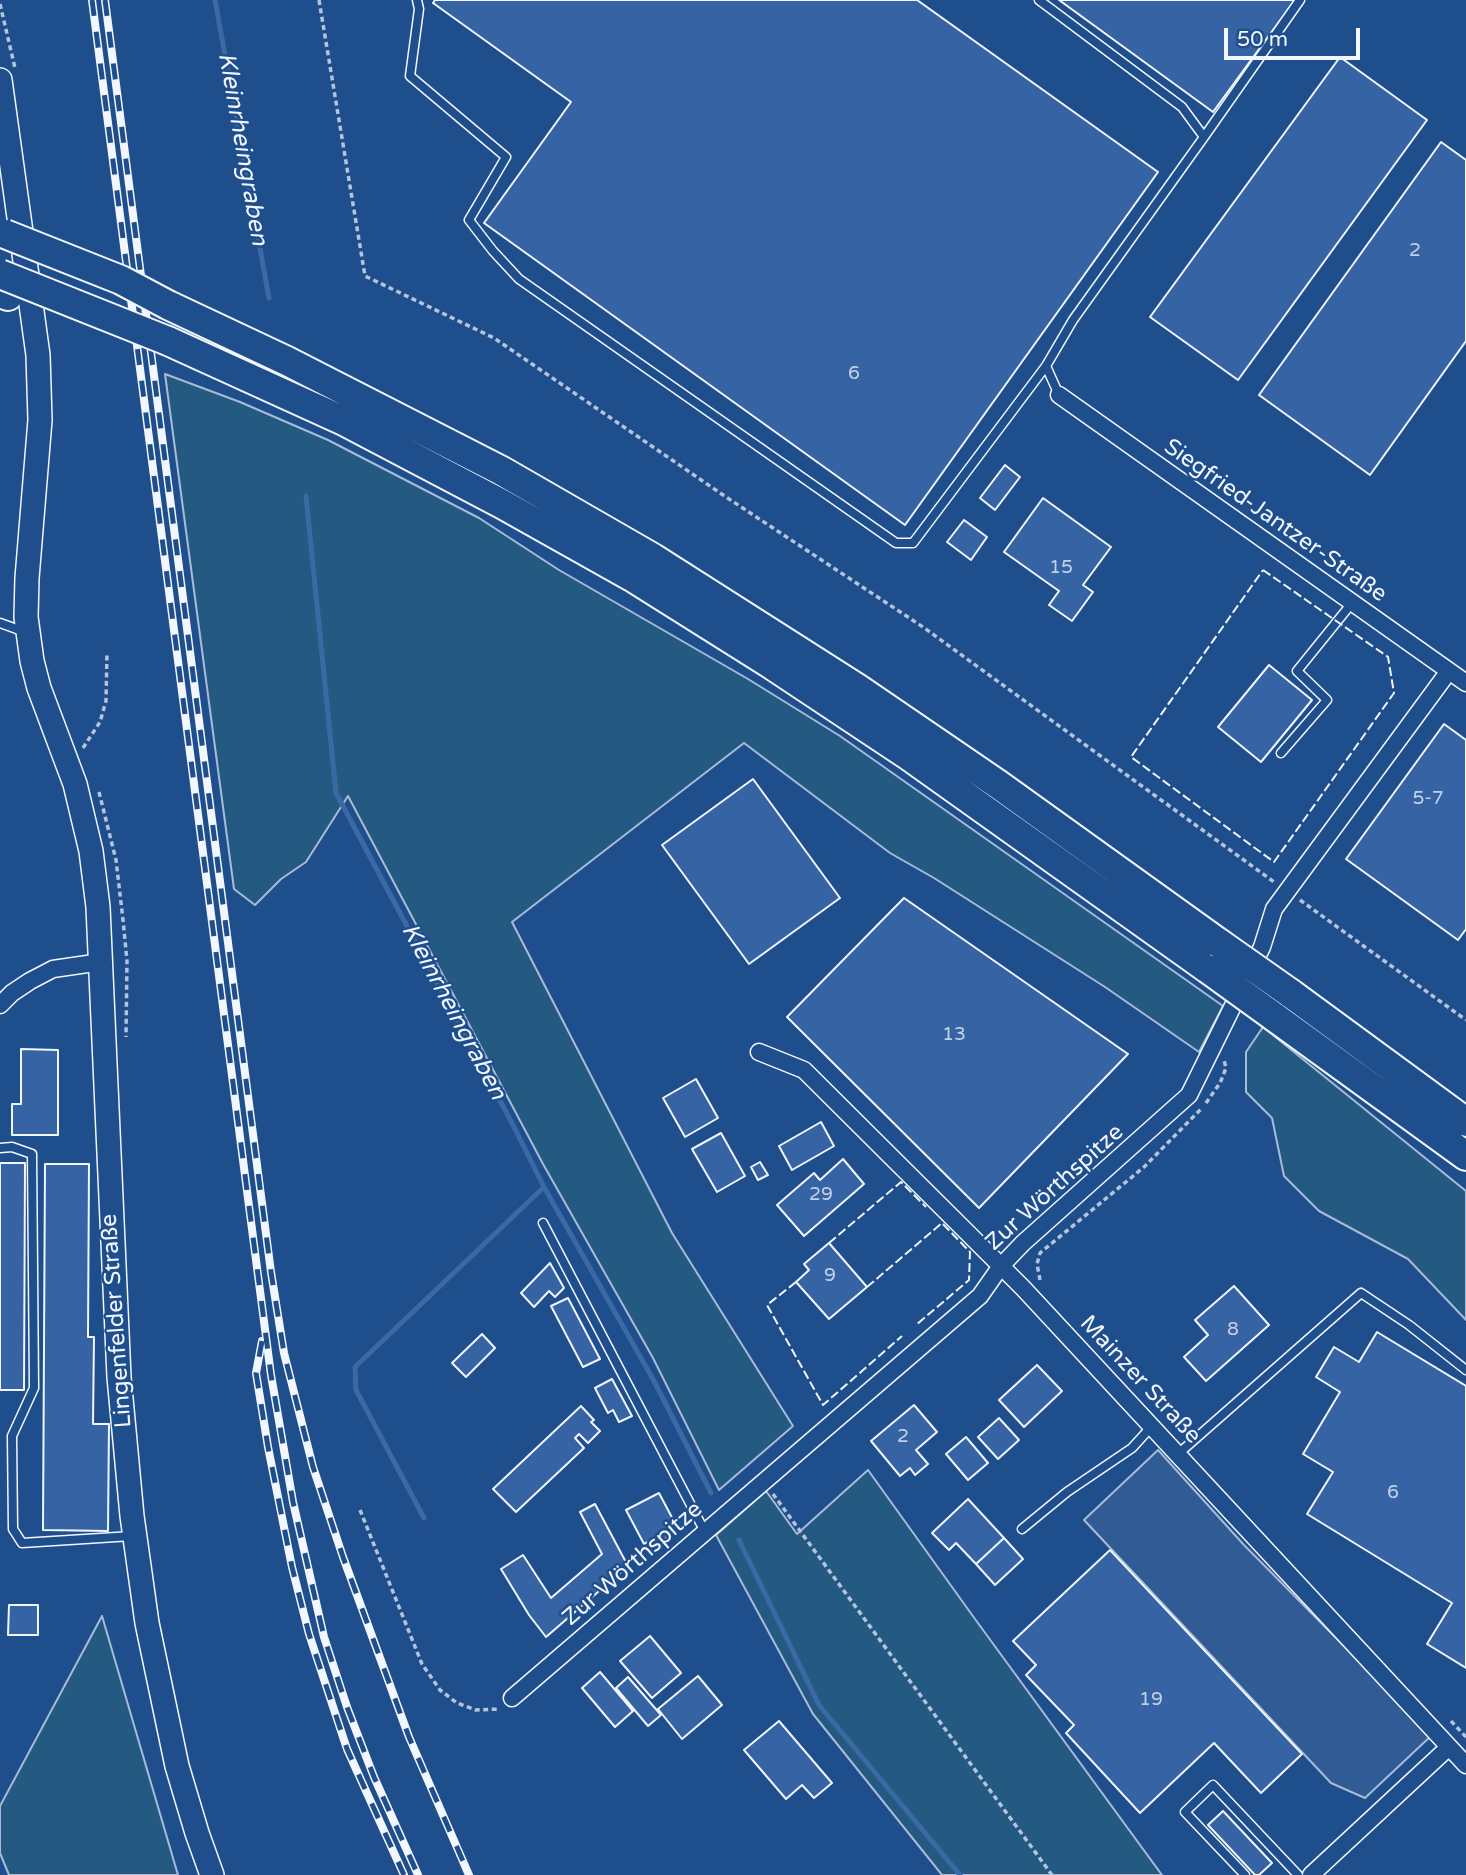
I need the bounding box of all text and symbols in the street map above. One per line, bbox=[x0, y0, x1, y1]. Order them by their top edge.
scale bar bbox=[1228, 14, 1364, 58]
text: 50 m bbox=[1237, 27, 1288, 52]
water label: Kleinrheingraben bbox=[211, 50, 273, 248]
house number: 2 bbox=[1409, 240, 1421, 262]
house number: 6 bbox=[848, 363, 860, 385]
street label: Siegfried-Jantzer-Straße bbox=[1158, 434, 1392, 608]
house number: 15 bbox=[1049, 557, 1073, 579]
house number: 5-7 bbox=[1412, 788, 1444, 810]
water label: Kleinrheingraben bbox=[394, 919, 512, 1105]
house number: 13 bbox=[942, 1024, 966, 1046]
street label: Zur Wörthspitze bbox=[980, 1119, 1130, 1257]
house number: 29 bbox=[809, 1184, 833, 1206]
street label: Lingenfelder Straße bbox=[96, 1213, 138, 1429]
house number: 9 bbox=[824, 1265, 836, 1287]
street label: Mainzer Straße bbox=[1074, 1310, 1206, 1450]
house number: 8 bbox=[1227, 1319, 1239, 1341]
house number: 2 bbox=[897, 1426, 909, 1448]
house number: 6 bbox=[1387, 1482, 1399, 1504]
street label: Zur Wörthspitze bbox=[558, 1496, 708, 1632]
house number: 19 bbox=[1139, 1689, 1163, 1711]

